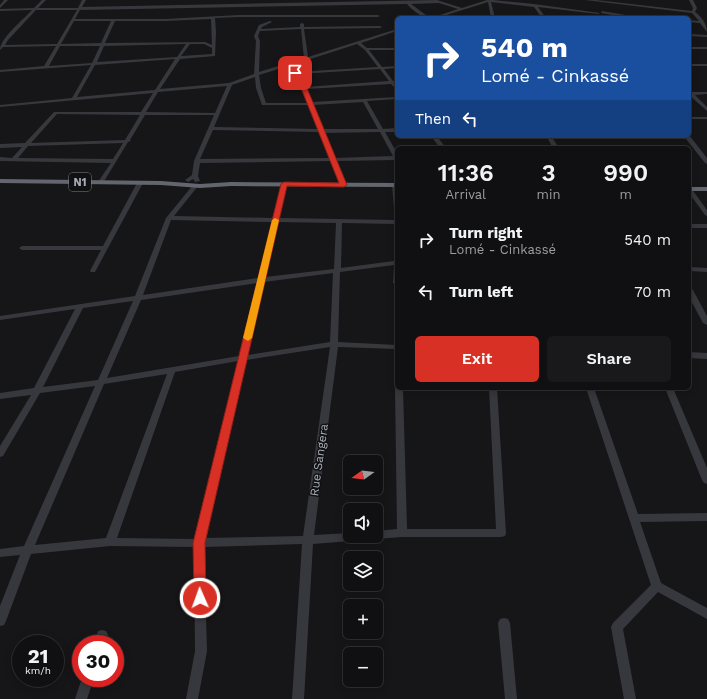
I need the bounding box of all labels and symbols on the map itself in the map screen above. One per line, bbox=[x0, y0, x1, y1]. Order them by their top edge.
pin bbox=[278, 56, 312, 90]
road number: N1 bbox=[69, 173, 91, 191]
street label: Rue Sangera bbox=[307, 423, 331, 497]
north arrow bbox=[343, 455, 383, 495]
position arrow bbox=[179, 577, 221, 619]
speed limit sign: 30 bbox=[72, 635, 124, 687]

